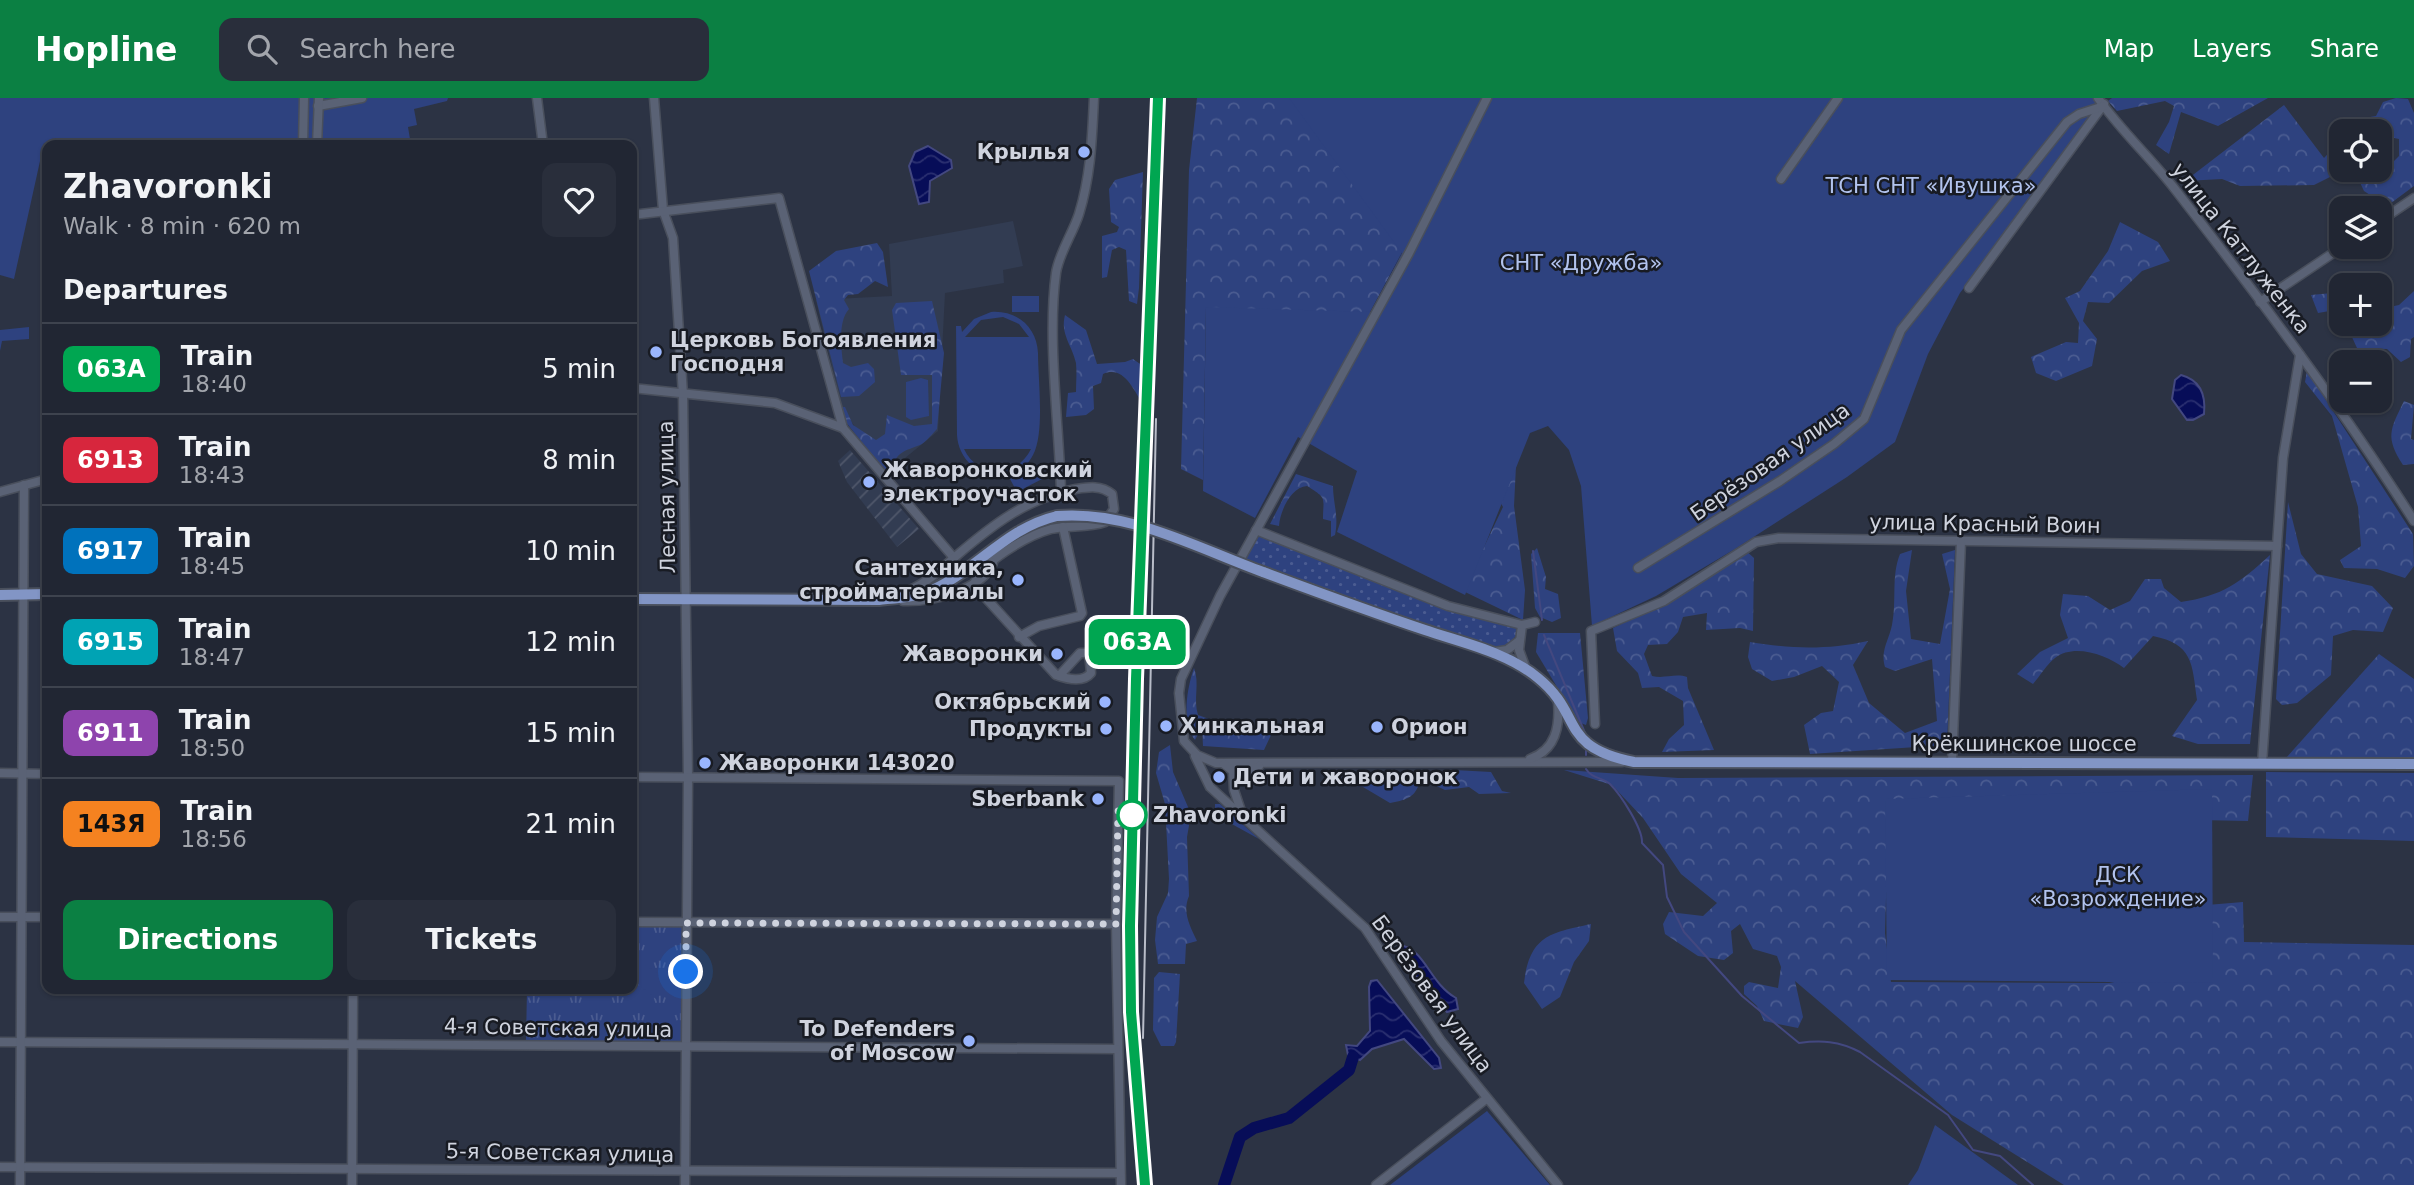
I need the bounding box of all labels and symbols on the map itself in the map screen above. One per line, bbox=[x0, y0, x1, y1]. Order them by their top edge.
place label: Крылья bbox=[977, 140, 1070, 164]
marker: Крылья bbox=[1076, 144, 1092, 160]
street label: улица Катлуженка bbox=[2167, 158, 2315, 338]
park label: ТСН СНТ «Ивушка» bbox=[1825, 174, 2036, 198]
park label: СНТ «Дружба» bbox=[1500, 251, 1662, 275]
place label: Церковь Богоявления Господня bbox=[670, 328, 936, 376]
marker: Церковь Богоявления Господня bbox=[648, 344, 664, 360]
street label: Берёзовая улица bbox=[1686, 398, 1854, 526]
street label: Лесная улица bbox=[654, 420, 680, 574]
place label: Жаворонковский электроучасток bbox=[883, 458, 1093, 506]
marker: Жаворонковский электроучасток bbox=[861, 474, 877, 490]
street label: улица Красный Воин bbox=[1869, 510, 2101, 538]
place label: Сантехника, стройматериалы bbox=[799, 556, 1004, 604]
marker: Сантехника, стройматериалы bbox=[1010, 572, 1026, 588]
line badge: 063А bbox=[1088, 619, 1186, 665]
place label: Жаворонки bbox=[902, 642, 1043, 666]
marker: Жаворонки bbox=[1049, 646, 1065, 662]
place label: Октябрьский bbox=[934, 690, 1091, 714]
marker: Октябрьский bbox=[1097, 694, 1113, 710]
place label: Хинкальная bbox=[1180, 714, 1325, 738]
place label: Орион bbox=[1391, 715, 1468, 739]
place label: Продукты bbox=[969, 717, 1092, 741]
marker: Хинкальная bbox=[1158, 718, 1174, 734]
marker: Орион bbox=[1369, 719, 1385, 735]
marker: Продукты bbox=[1098, 721, 1114, 737]
street label: Крёкшинское шоссе bbox=[1911, 732, 2137, 756]
place label: Жаворонки 143020 bbox=[719, 751, 955, 775]
marker: Жаворонки 143020 bbox=[697, 755, 713, 771]
place label: Дети и жаворонок bbox=[1233, 765, 1458, 789]
marker: Дети и жаворонок bbox=[1211, 769, 1227, 785]
place label: Sberbank bbox=[971, 787, 1085, 811]
marker: Sberbank bbox=[1090, 791, 1106, 807]
marker: Zhavoronki bbox=[1117, 800, 1147, 830]
place label: Zhavoronki bbox=[1153, 803, 1286, 827]
park label: ДСК «Возрождение» bbox=[2030, 863, 2206, 911]
street label: Берёзовая улица bbox=[1367, 911, 1497, 1077]
your location bbox=[668, 954, 703, 989]
street label: 4-я Советская улица bbox=[444, 1014, 672, 1042]
place label: To Defenders of Moscow bbox=[800, 1017, 955, 1065]
marker: To Defenders of Moscow bbox=[961, 1033, 977, 1049]
street label: 5-я Советская улица bbox=[446, 1139, 674, 1167]

